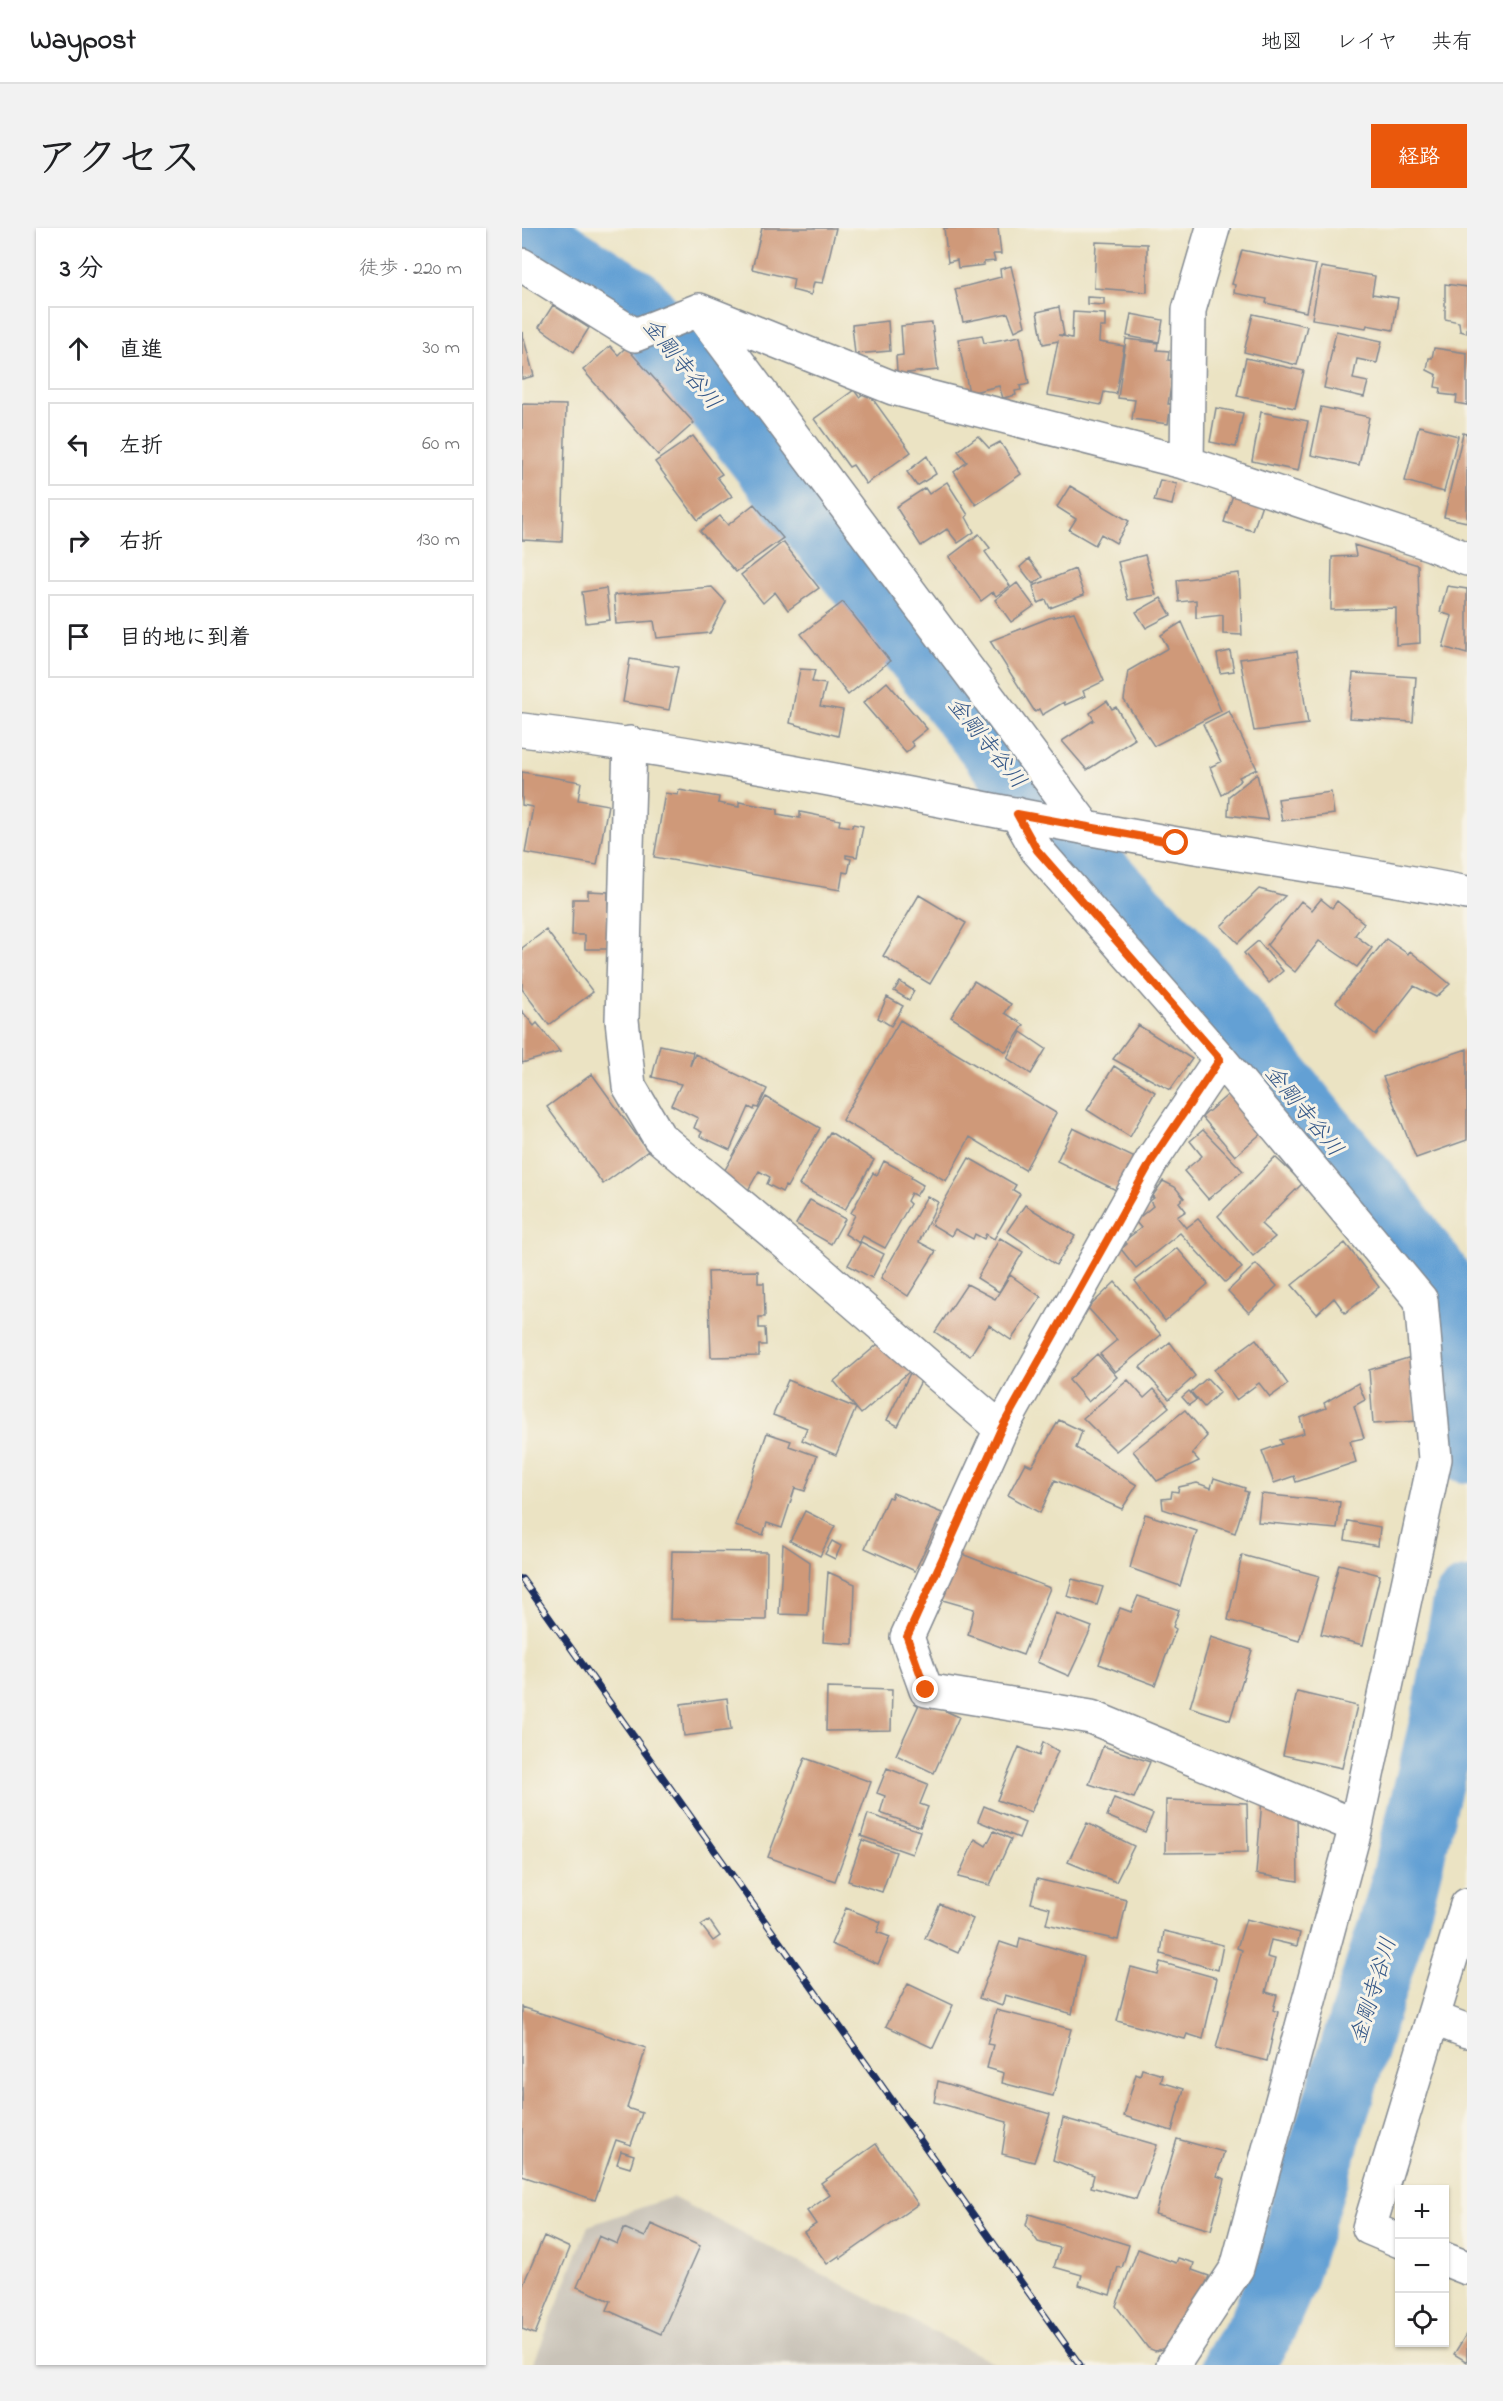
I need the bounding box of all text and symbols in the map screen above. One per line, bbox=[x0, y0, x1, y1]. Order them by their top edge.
text: Waypost bbox=[30, 21, 136, 62]
text: 地図 bbox=[1261, 28, 1303, 58]
text: レイヤ bbox=[1336, 28, 1398, 58]
text: 共有 bbox=[1431, 28, 1473, 58]
button: 経路 bbox=[1371, 124, 1467, 188]
text: アクセス bbox=[36, 130, 201, 191]
text: 3 分 bbox=[60, 251, 103, 289]
text: 徒歩 · 220 m bbox=[359, 255, 462, 284]
water label: 金剛寺谷川 bbox=[634, 312, 728, 418]
icon: ahead bbox=[62, 332, 95, 365]
text: 30 m bbox=[423, 334, 460, 363]
text: 直進 bbox=[119, 335, 163, 367]
icon: left bbox=[62, 428, 95, 461]
text: 60 m bbox=[422, 430, 460, 459]
text: 左折 bbox=[119, 431, 163, 463]
icon: right bbox=[62, 524, 95, 557]
text: 130 m bbox=[416, 526, 460, 555]
text: 右折 bbox=[119, 527, 163, 559]
icon: arrive bbox=[62, 620, 95, 653]
text: 目的地に到着 bbox=[119, 623, 251, 655]
water label: 金剛寺谷川 bbox=[939, 691, 1033, 797]
route start bbox=[1162, 829, 1188, 855]
water label: 金剛寺谷川 bbox=[1256, 1059, 1350, 1165]
route end bbox=[912, 1676, 938, 1702]
water label: 金剛寺谷川 bbox=[1343, 1934, 1406, 2048]
map controls bbox=[1395, 2185, 1449, 2347]
button: + bbox=[1395, 2185, 1449, 2239]
button: − bbox=[1395, 2239, 1449, 2293]
button: locate bbox=[1395, 2293, 1449, 2347]

